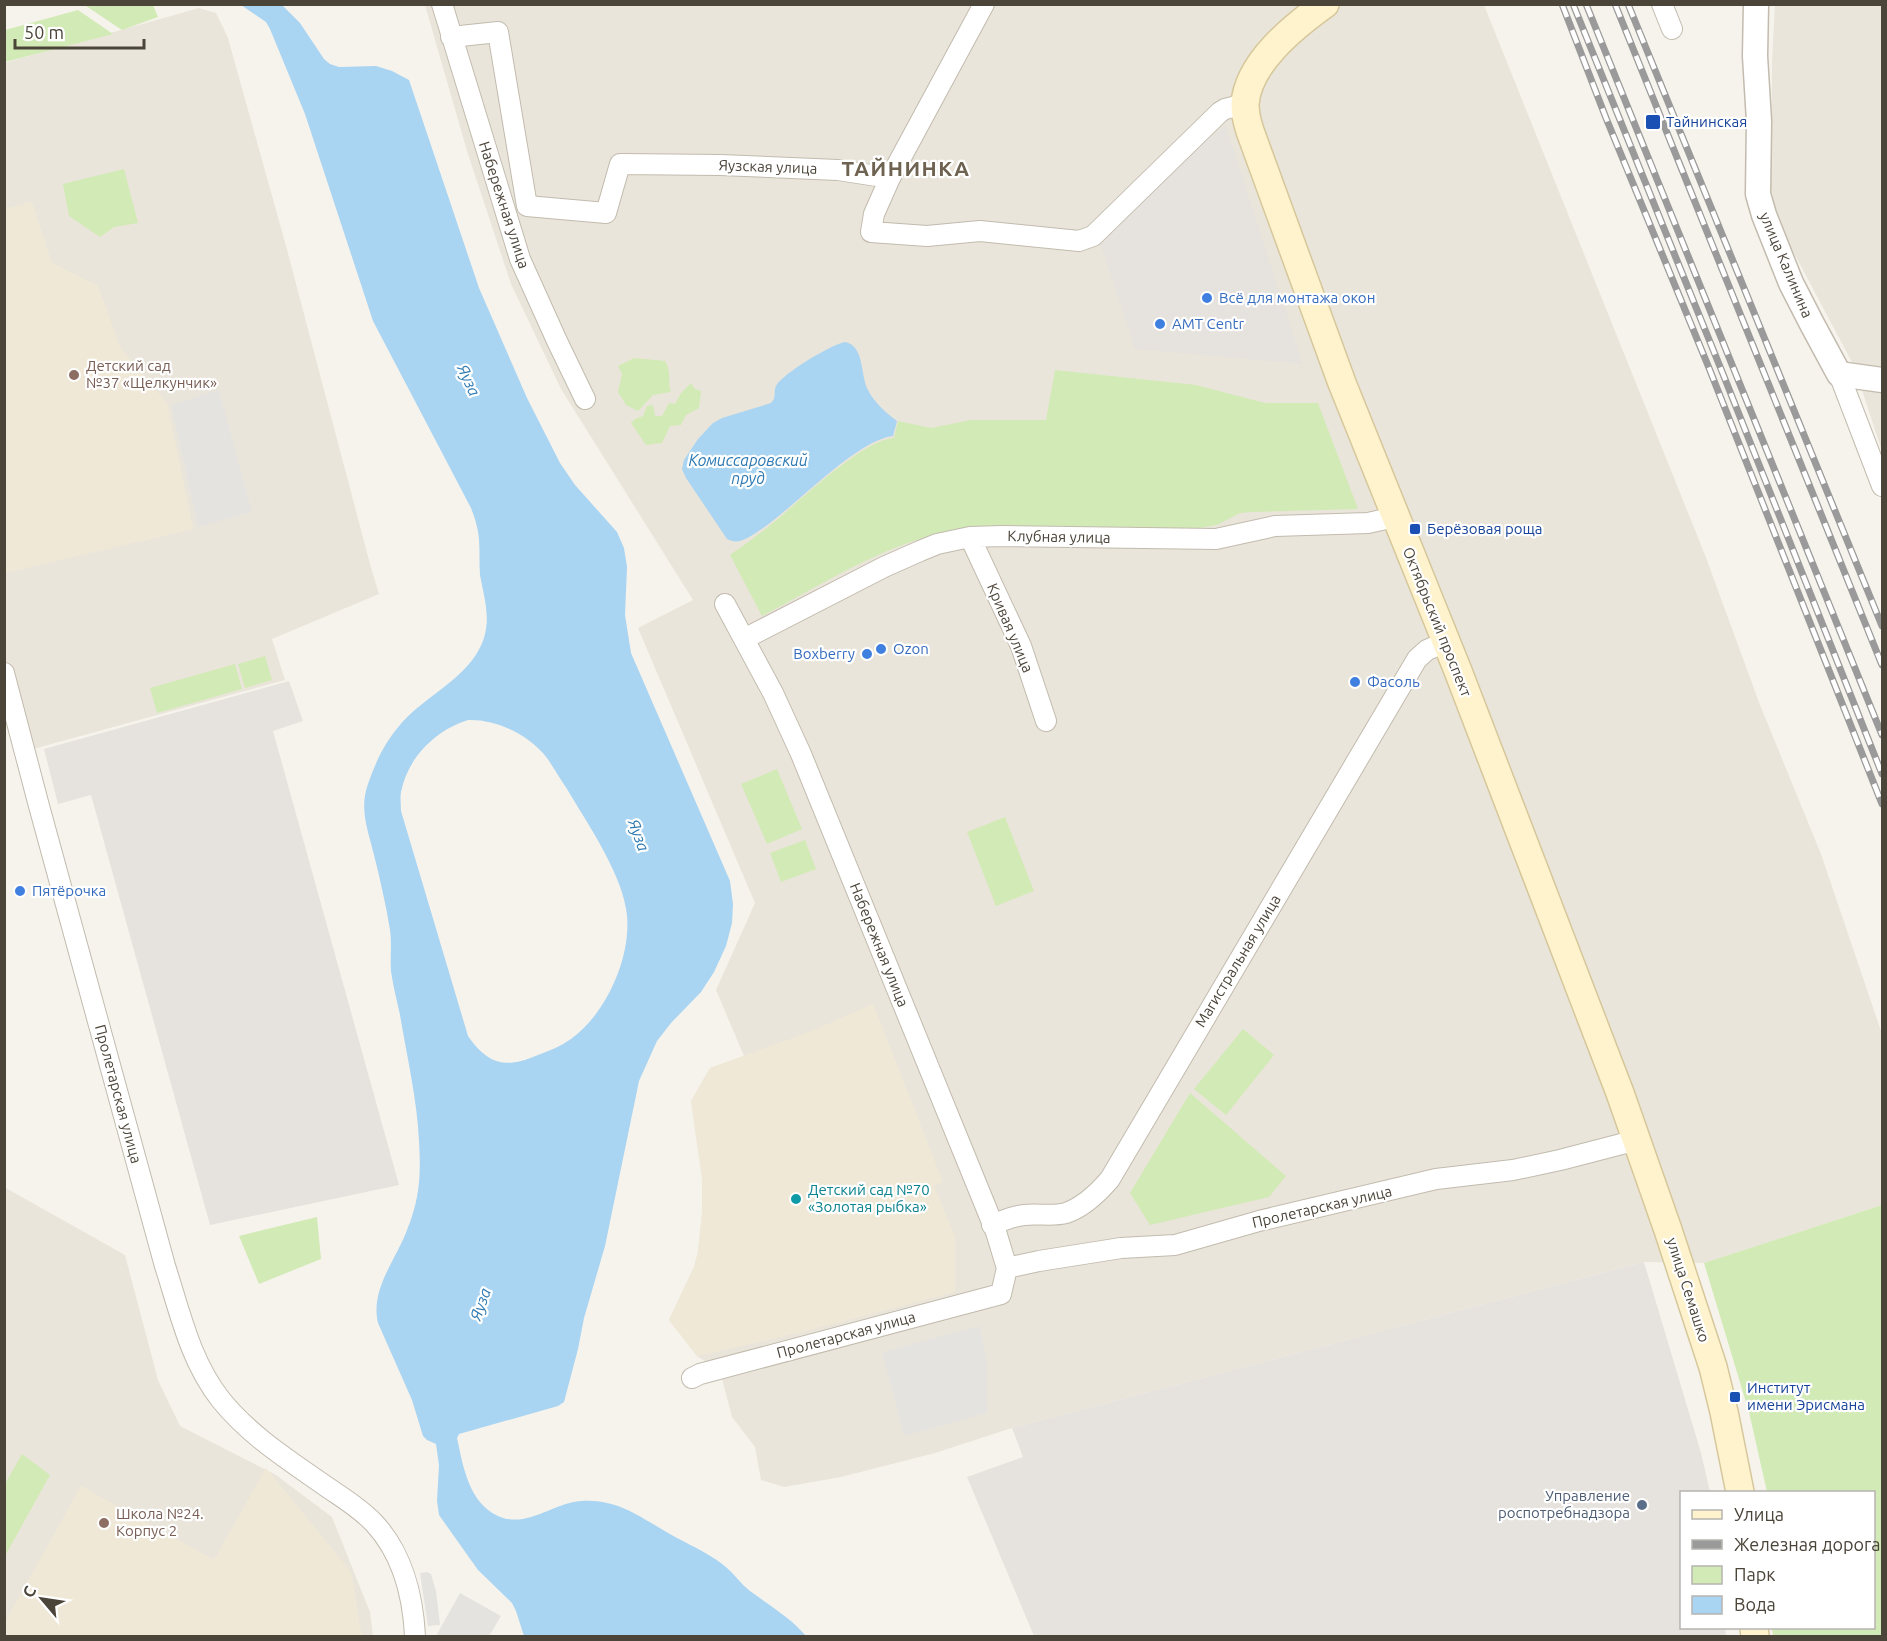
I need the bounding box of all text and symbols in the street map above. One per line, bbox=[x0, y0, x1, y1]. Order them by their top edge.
scale bar bbox=[15, 12, 144, 50]
text: 50 m bbox=[24, 22, 64, 42]
marker: Тайнинская bbox=[1644, 113, 1662, 131]
place label: Тайнинская bbox=[1666, 113, 1747, 130]
street label: Набережная улица bbox=[476, 139, 533, 270]
street label: Яузская улица bbox=[718, 156, 818, 177]
district label: ТАЙНИНКА bbox=[842, 156, 971, 180]
street label: улица Калинина bbox=[1757, 209, 1816, 320]
place label: Всё для монтажа окон bbox=[1219, 289, 1375, 306]
marker: Всё для монтажа окон bbox=[1200, 291, 1214, 305]
place label: AMT Centr bbox=[1172, 315, 1244, 332]
marker: AMT Centr bbox=[1153, 317, 1167, 331]
place label: Детский сад №37 «Щелкунчик» bbox=[86, 357, 217, 391]
water label: Яуза bbox=[454, 361, 484, 399]
marker: Детский сад №37 «Щелкунчик» bbox=[67, 368, 81, 382]
water label: Комиссаровский пруд bbox=[688, 451, 808, 487]
place label: Берёзовая роща bbox=[1427, 520, 1543, 537]
marker: Берёзовая роща bbox=[1408, 522, 1422, 536]
street label: Клубная улица bbox=[1007, 527, 1111, 546]
street label: Октябрьский проспект bbox=[1400, 545, 1475, 699]
street label: Кривая улица bbox=[984, 581, 1037, 675]
place label: Ozon bbox=[893, 640, 929, 657]
marker: Ozon bbox=[874, 642, 888, 656]
place label: Boxberry bbox=[793, 645, 855, 662]
marker: Boxberry bbox=[860, 647, 874, 661]
place label: Фасоль bbox=[1367, 673, 1420, 690]
marker: Фасоль bbox=[1348, 675, 1362, 689]
water label: Яуза bbox=[625, 816, 653, 854]
street label: Набережная улица bbox=[847, 880, 912, 1009]
place label: Пятёрочка bbox=[32, 882, 106, 899]
marker: Пятёрочка bbox=[13, 884, 27, 898]
street label: Магистральная улица bbox=[1191, 891, 1284, 1030]
street label: Пролетарская улица bbox=[92, 1023, 145, 1165]
place label: Детский сад №70 «Золотая рыбка» bbox=[808, 1181, 930, 1215]
street label: Пролетарская улица bbox=[1250, 1182, 1393, 1231]
marker: Детский сад №70 «Золотая рыбка» bbox=[789, 1192, 803, 1206]
street label: улица Семашко bbox=[1664, 1235, 1713, 1344]
water label: Яуза bbox=[466, 1285, 494, 1323]
street label: Пролетарская улица bbox=[775, 1308, 917, 1361]
place label: Институт имени Эрисмана bbox=[1747, 1379, 1865, 1413]
marker: Институт имени Эрисмана bbox=[1728, 1390, 1742, 1404]
place label: Управление роспотребнадзора bbox=[1498, 1487, 1630, 1521]
legend bbox=[1680, 1491, 1875, 1629]
marker: Управление роспотребнадзора bbox=[1635, 1498, 1649, 1512]
text: Улица bbox=[1734, 1504, 1784, 1524]
place label: Школа №24. Корпус 2 bbox=[116, 1505, 204, 1539]
marker: Школа №24. Корпус 2 bbox=[97, 1516, 111, 1530]
text: Железная дорога bbox=[1734, 1534, 1881, 1554]
text: Парк bbox=[1734, 1564, 1775, 1584]
north arrow bbox=[12, 1569, 72, 1629]
text: С bbox=[19, 1583, 39, 1601]
text: Вода bbox=[1734, 1594, 1776, 1614]

